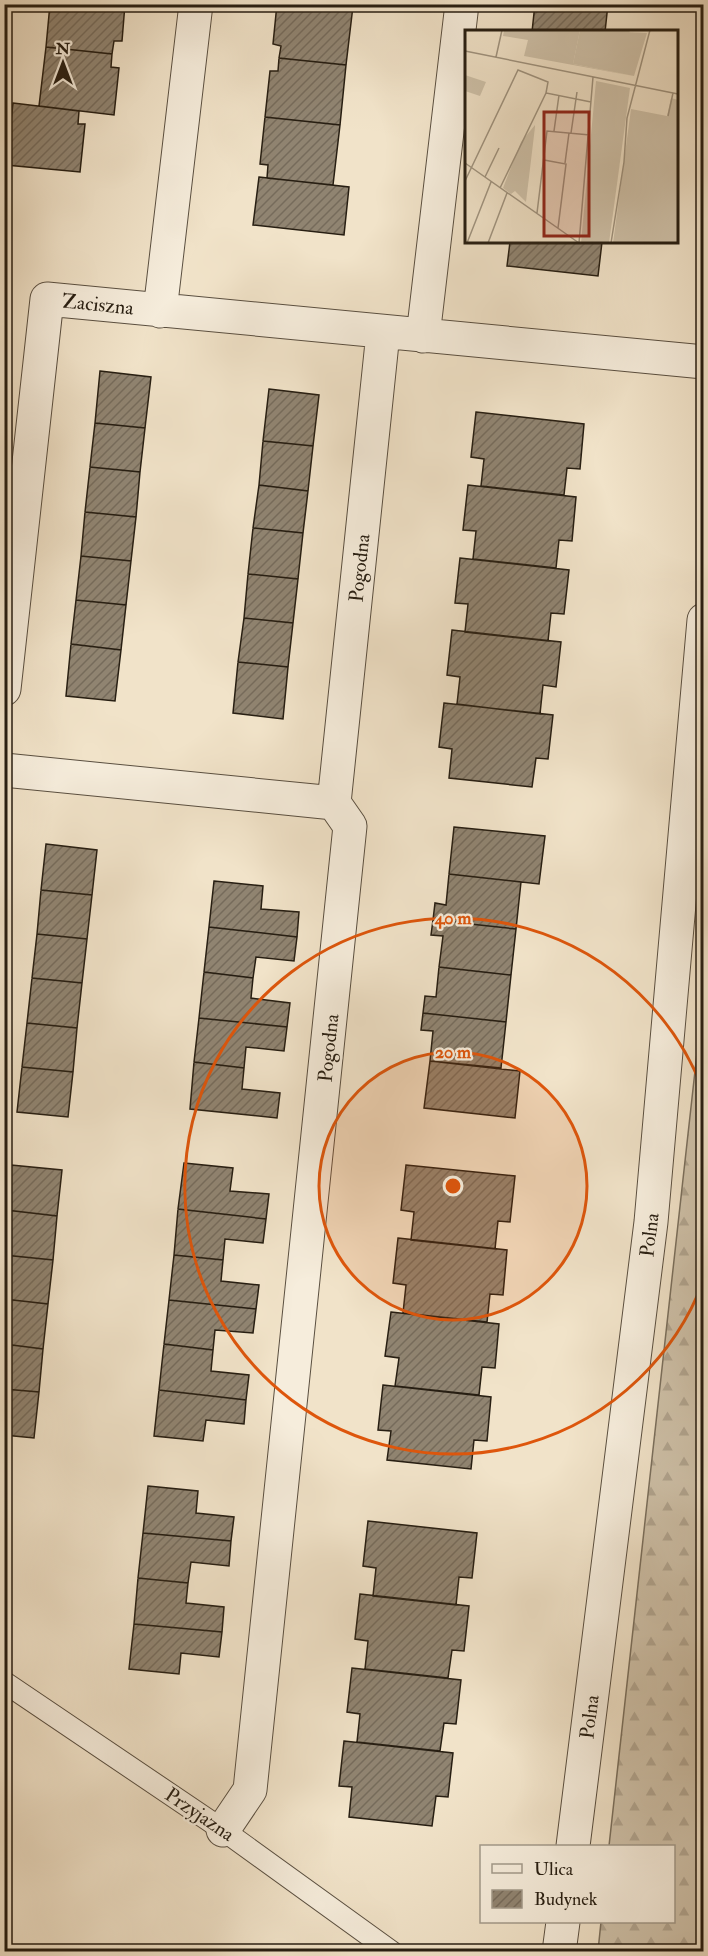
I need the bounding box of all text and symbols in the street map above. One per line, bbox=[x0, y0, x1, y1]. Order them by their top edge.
inset map bbox=[465, 30, 678, 243]
north arrow bbox=[33, 33, 93, 93]
text: N bbox=[55, 39, 71, 59]
street label: Zaciszna bbox=[61, 288, 136, 321]
street label: Pogodna bbox=[343, 532, 376, 603]
text: 40 m bbox=[434, 907, 472, 930]
street label: Pogodna bbox=[312, 1012, 345, 1083]
text: 20 m bbox=[435, 1041, 472, 1064]
centre of rings bbox=[443, 1176, 463, 1196]
street label: Polna bbox=[634, 1211, 665, 1259]
street label: Polna bbox=[574, 1693, 605, 1741]
street label: Przyjazna bbox=[160, 1782, 240, 1847]
legend bbox=[480, 1845, 675, 1923]
text: Ulica bbox=[534, 1858, 574, 1881]
text: Budynek bbox=[534, 1888, 598, 1911]

